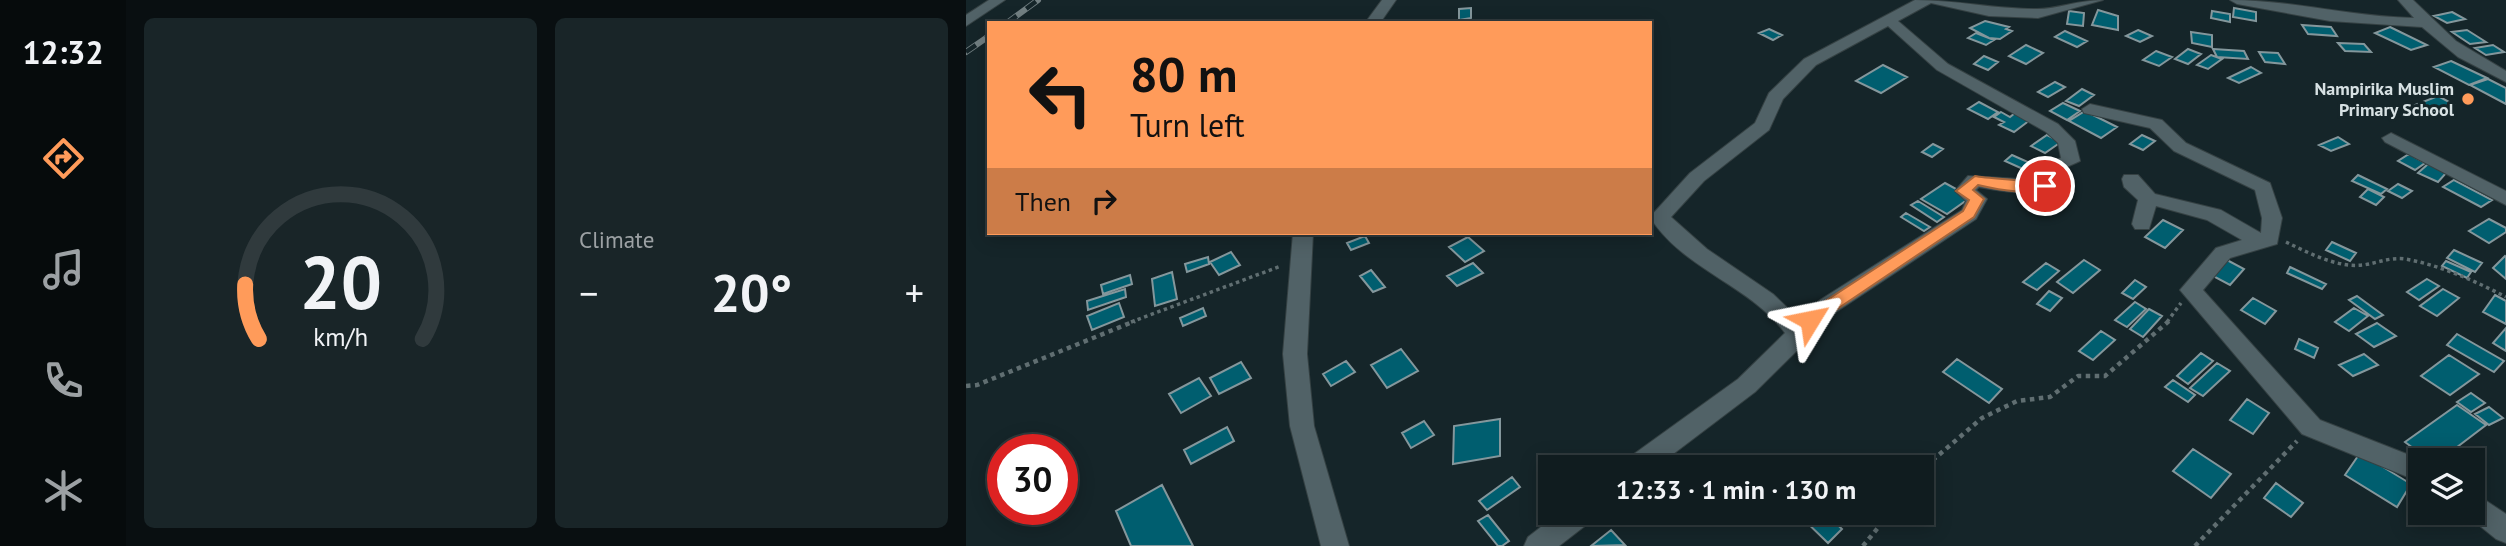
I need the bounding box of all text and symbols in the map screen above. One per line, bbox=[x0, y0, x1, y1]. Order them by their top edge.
text: 12:32 bbox=[22, 31, 104, 73]
text: 80 m bbox=[1130, 42, 1237, 106]
icon: left bbox=[1015, 49, 1106, 140]
place label: Nampirika Muslim Primary School bbox=[2314, 77, 2455, 121]
marker: Nampirika Muslim Primary School bbox=[2460, 91, 2476, 107]
text: Turn left bbox=[1130, 104, 1245, 146]
icon: directions bbox=[39, 134, 88, 183]
pin bbox=[2015, 156, 2075, 216]
icon: arrive bbox=[2026, 167, 2064, 205]
icon: right bbox=[1085, 182, 1123, 220]
text: Then bbox=[1015, 185, 1071, 218]
text: Climate bbox=[579, 225, 654, 254]
text: 20 bbox=[299, 235, 382, 329]
icon: music bbox=[39, 245, 88, 294]
text: 20° bbox=[711, 259, 792, 326]
text: − bbox=[579, 268, 598, 317]
text: + bbox=[905, 268, 924, 317]
position arrow bbox=[1773, 283, 1847, 357]
text: km/h bbox=[313, 321, 368, 353]
icon: phone bbox=[39, 356, 88, 405]
speed limit sign: 30 bbox=[987, 434, 1078, 525]
map controls bbox=[2408, 448, 2485, 525]
button: layers bbox=[2408, 448, 2485, 525]
icon: climate bbox=[39, 466, 88, 515]
text: 12:33 · 1 min · 130 m bbox=[1616, 473, 1856, 506]

